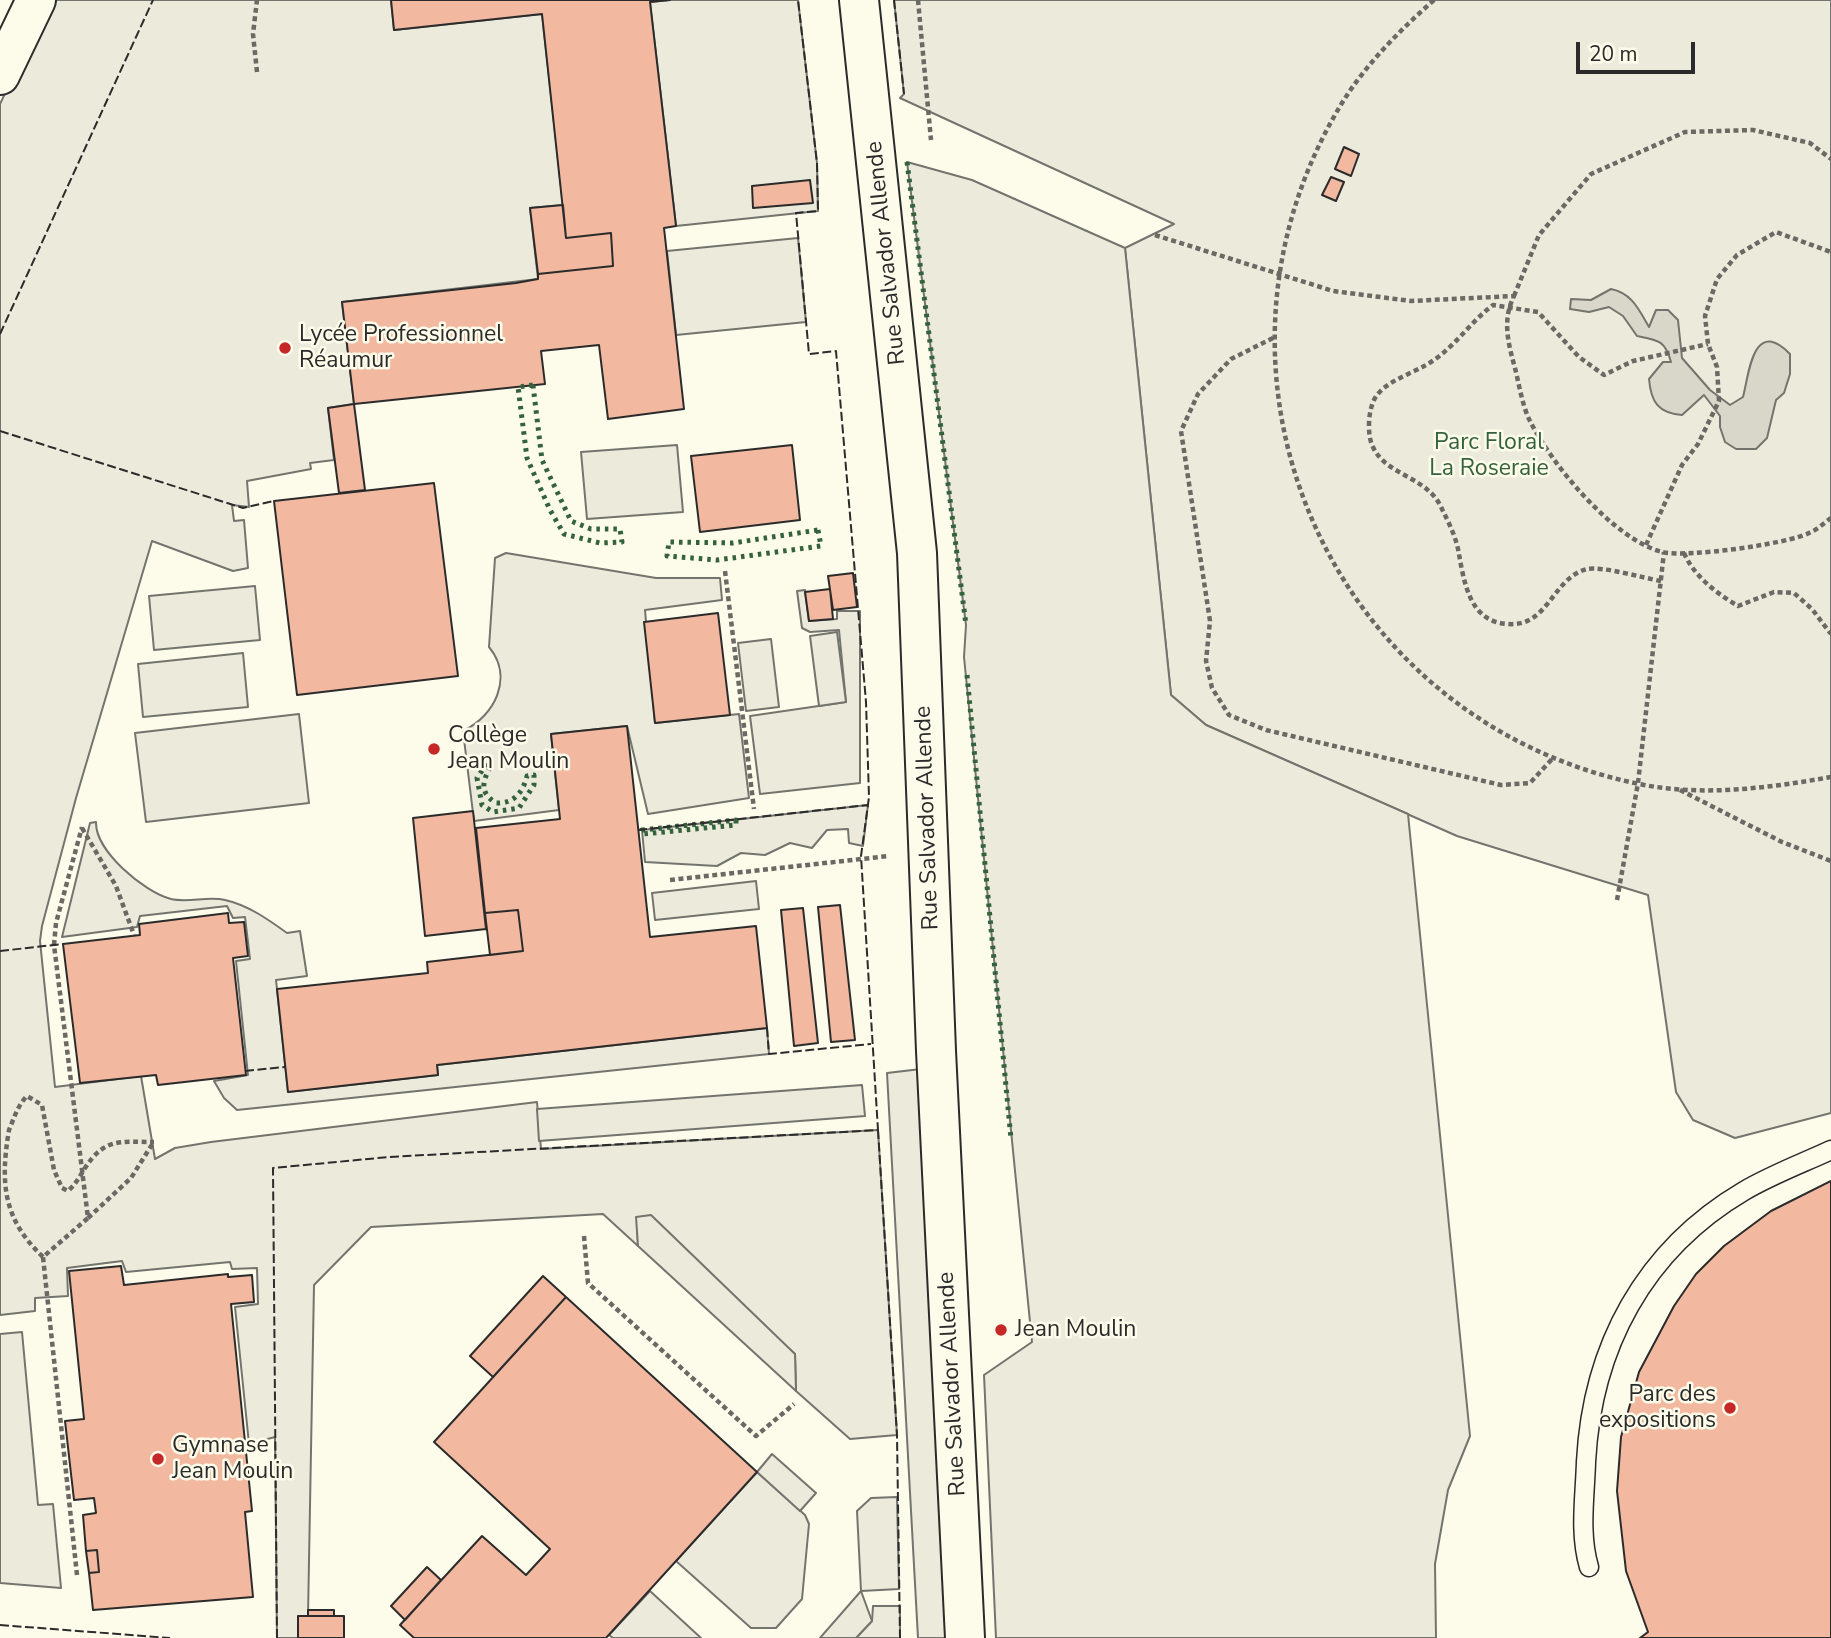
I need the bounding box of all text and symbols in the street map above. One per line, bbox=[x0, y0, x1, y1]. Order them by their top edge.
scale bar bbox=[1579, 28, 1698, 72]
text: 20 m bbox=[1589, 40, 1638, 68]
street label: Rue Salvador Allende bbox=[862, 140, 912, 366]
place label: Lycée Professionnel Réaumur bbox=[299, 321, 503, 375]
marker: Lycée Professionnel Réaumur bbox=[277, 340, 293, 356]
park label: Parc Floral La Roseraie bbox=[1429, 429, 1549, 483]
street label: Rue Salvador Allende bbox=[910, 705, 946, 931]
place label: Collège Jean Moulin bbox=[448, 722, 569, 776]
marker: Collège Jean Moulin bbox=[426, 741, 442, 757]
street label: Rue Salvador Allende bbox=[933, 1271, 973, 1497]
place label: Jean Moulin bbox=[1015, 1316, 1136, 1344]
marker: Jean Moulin bbox=[993, 1322, 1009, 1338]
place label: Parc des expositions bbox=[1599, 1381, 1716, 1435]
marker: Parc des expositions bbox=[1722, 1400, 1738, 1416]
place label: Gymnase Jean Moulin bbox=[172, 1432, 293, 1486]
marker: Gymnase Jean Moulin bbox=[150, 1451, 166, 1467]

